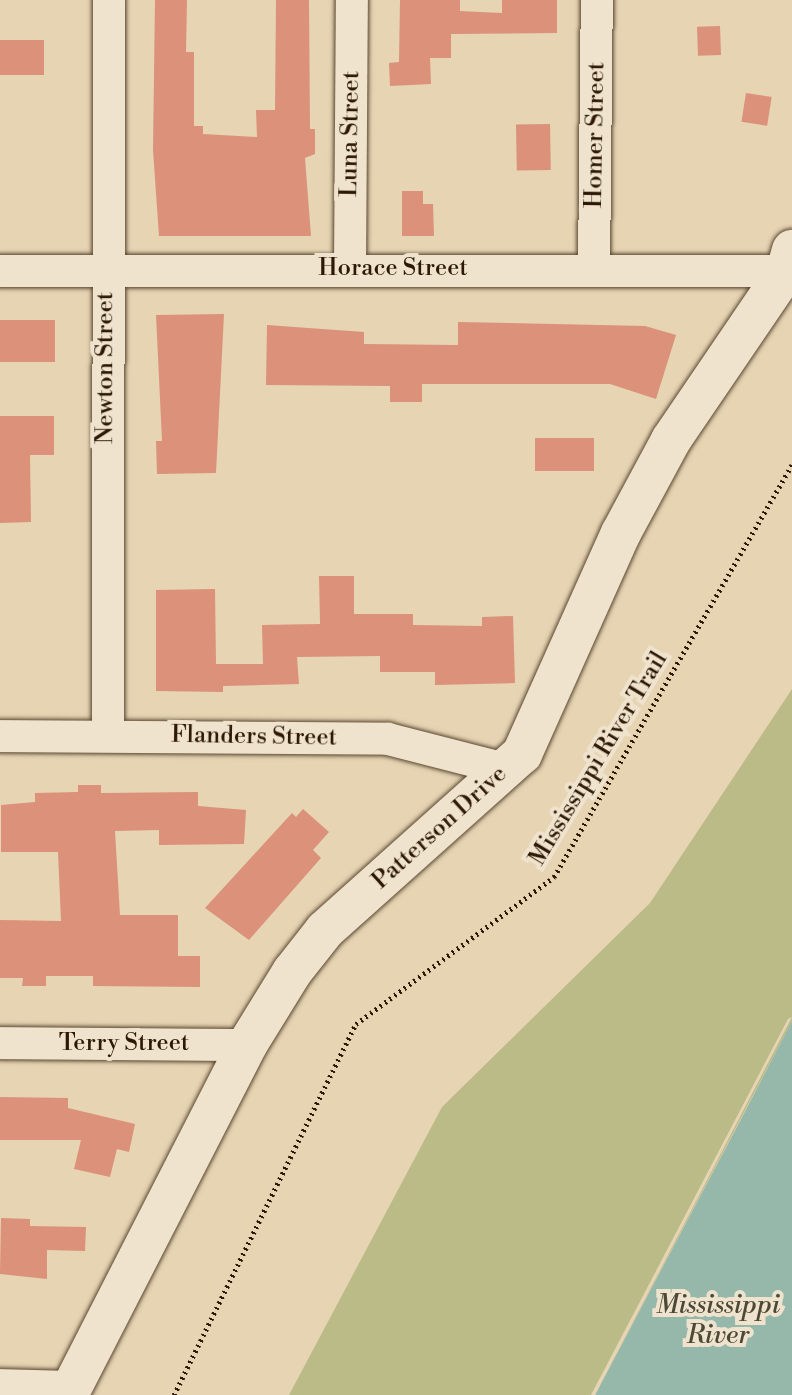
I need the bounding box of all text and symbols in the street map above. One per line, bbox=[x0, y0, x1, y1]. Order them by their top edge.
street label: Homer Street bbox=[580, 62, 612, 208]
street label: Luna Street bbox=[336, 71, 366, 197]
street label: Horace Street bbox=[318, 255, 468, 283]
street label: Newton Street bbox=[92, 292, 120, 444]
street label: Mississippi River Trail bbox=[524, 647, 674, 871]
street label: Flanders Street bbox=[171, 721, 337, 753]
street label: Patterson Drive bbox=[367, 760, 513, 896]
street label: Terry Street bbox=[59, 1030, 189, 1058]
water label: Mississippi River bbox=[656, 1290, 780, 1352]

